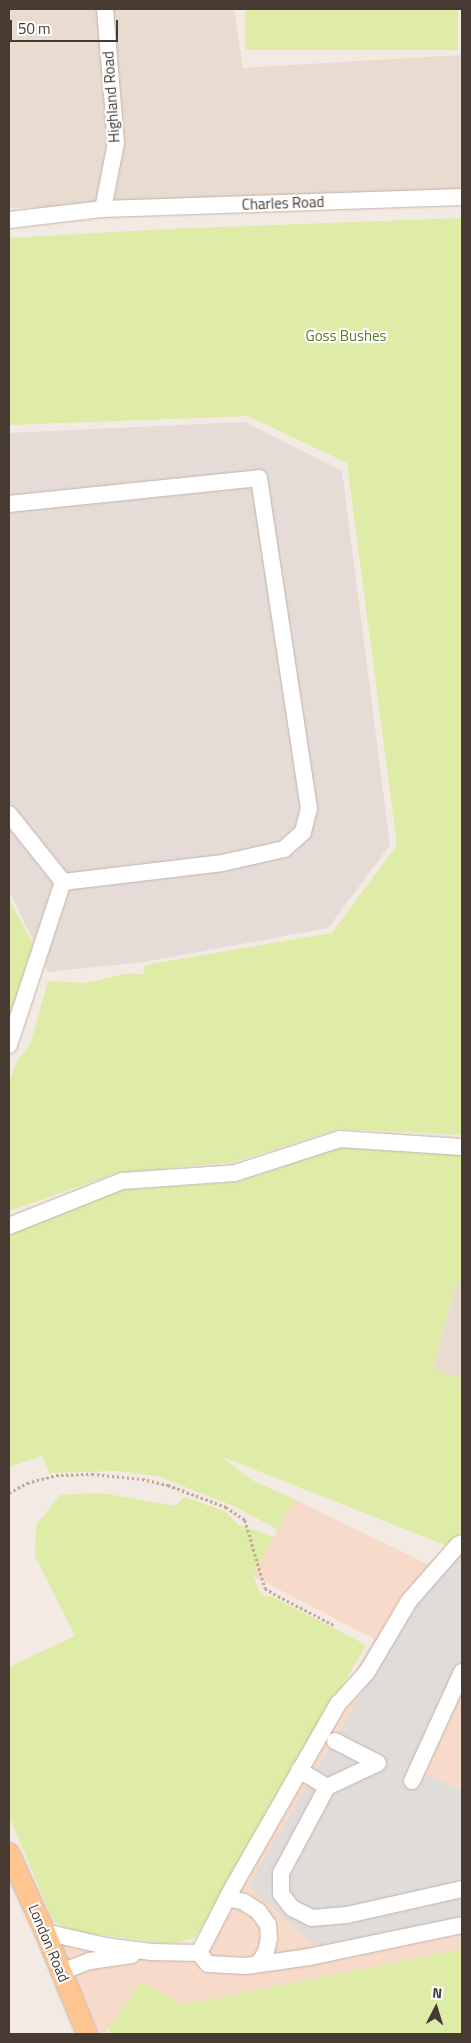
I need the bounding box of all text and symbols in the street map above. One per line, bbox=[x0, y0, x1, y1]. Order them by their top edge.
scale bar bbox=[12, 10, 120, 42]
text: 50 m bbox=[18, 17, 51, 40]
street label: Highland Road bbox=[99, 51, 123, 143]
street label: Charles Road bbox=[241, 193, 325, 213]
park label: Goss Bushes bbox=[305, 327, 387, 345]
street label: London Road bbox=[25, 1901, 73, 1985]
text: N bbox=[432, 1982, 443, 2003]
north arrow bbox=[411, 1983, 461, 2033]

